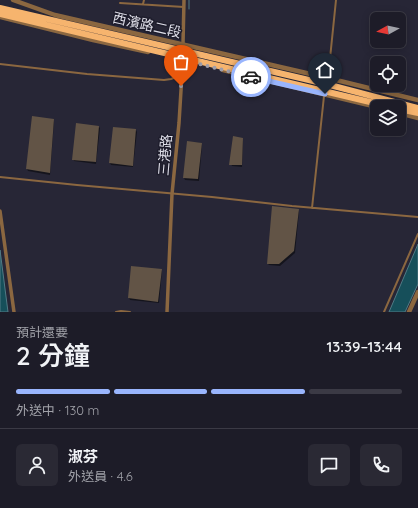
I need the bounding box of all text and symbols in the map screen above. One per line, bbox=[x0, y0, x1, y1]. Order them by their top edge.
street label: 西濱路二段 bbox=[111, 8, 183, 42]
north arrow bbox=[370, 12, 406, 48]
map controls bbox=[370, 12, 406, 136]
pin bbox=[164, 45, 198, 86]
icon: bag bbox=[170, 51, 192, 73]
pin bbox=[308, 53, 342, 94]
button: locate bbox=[370, 56, 406, 92]
courier bbox=[231, 57, 271, 97]
icon: home bbox=[314, 59, 336, 81]
icon: car bbox=[240, 66, 262, 88]
button: layers bbox=[370, 100, 406, 136]
street label: 三港路 bbox=[154, 133, 176, 177]
text: 預計還要 bbox=[16, 324, 68, 340]
text: 13:39–13:44 bbox=[327, 337, 402, 356]
text: 2 分鐘 bbox=[16, 339, 90, 372]
text: 外送中 · 130 m bbox=[16, 402, 99, 418]
button: person bbox=[16, 444, 58, 486]
button: chat bbox=[308, 444, 350, 486]
button: phone bbox=[360, 444, 402, 486]
text: 淑芬 bbox=[68, 447, 98, 466]
text: 外送員 · 4.6 bbox=[68, 468, 133, 484]

